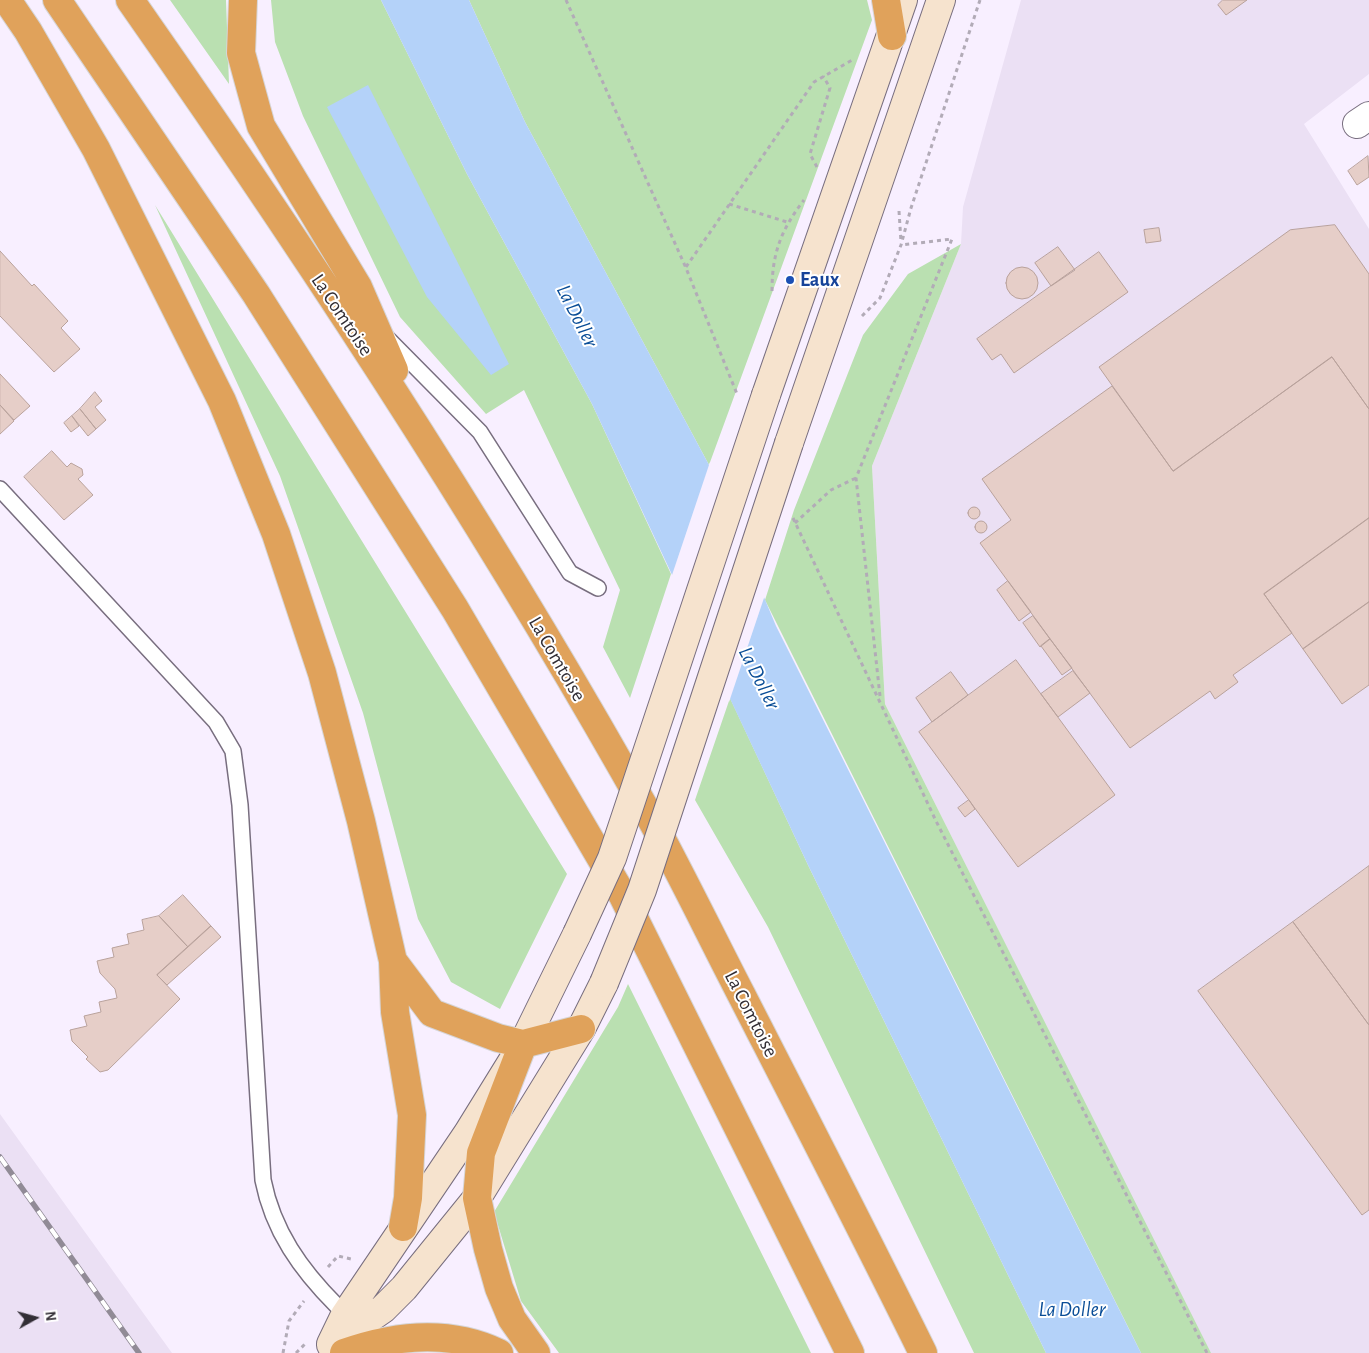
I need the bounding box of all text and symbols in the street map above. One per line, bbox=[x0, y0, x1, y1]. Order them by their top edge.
place label: Eaux bbox=[800, 268, 839, 292]
street label: La Comtoise bbox=[306, 269, 378, 361]
marker: Eaux bbox=[784, 274, 796, 286]
water label: La Doller bbox=[551, 280, 603, 352]
street label: La Comtoise bbox=[523, 612, 591, 706]
water label: La Doller bbox=[733, 642, 785, 714]
street label: La Comtoise bbox=[719, 967, 783, 1061]
north arrow bbox=[10, 1293, 60, 1343]
water label: La Doller bbox=[1038, 1297, 1106, 1323]
text: N bbox=[42, 1310, 57, 1322]

